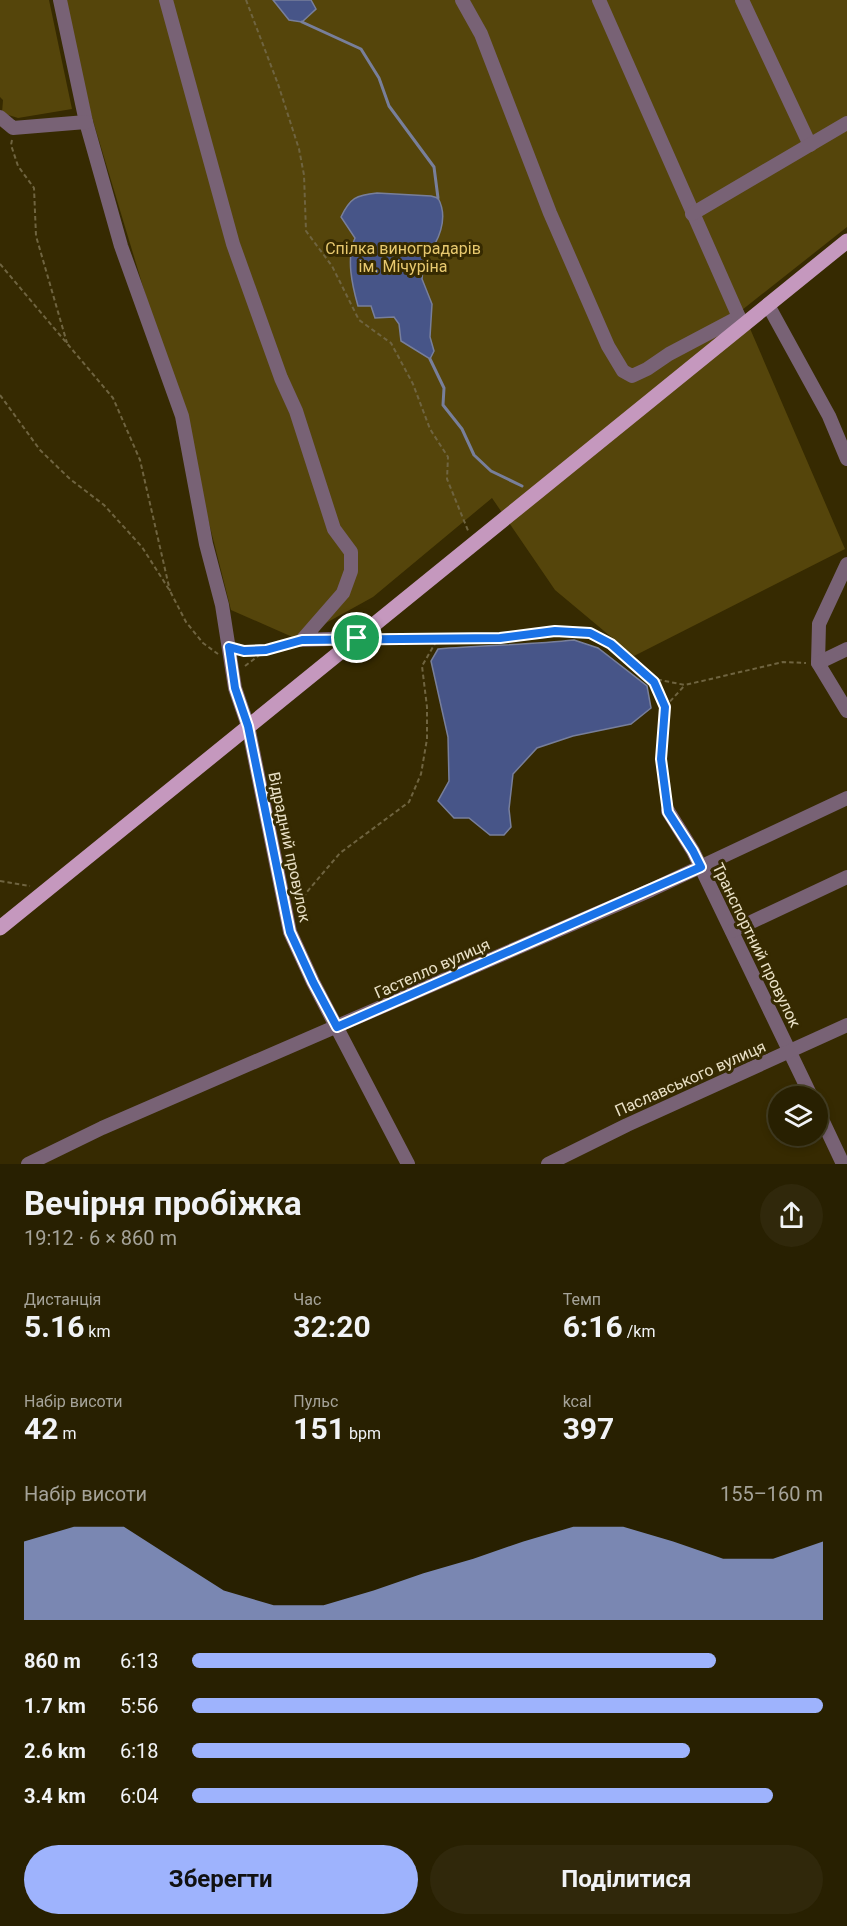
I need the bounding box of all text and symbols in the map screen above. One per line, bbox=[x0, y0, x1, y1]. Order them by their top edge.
park label: Спілка виноградарів ім. Мічуріна bbox=[325, 239, 481, 276]
pin bbox=[331, 612, 382, 663]
icon: arrive bbox=[340, 621, 373, 654]
street label: Відрадний провулок bbox=[264, 770, 315, 924]
street label: Транспортний провулок bbox=[708, 860, 805, 1031]
street label: Гастелло вулиця bbox=[371, 934, 493, 1002]
street label: Паславського вулиця bbox=[612, 1037, 769, 1120]
map controls bbox=[768, 1086, 828, 1146]
button: layers bbox=[768, 1086, 828, 1146]
text: Вечірня пробіжка bbox=[24, 1184, 302, 1223]
button: share bbox=[760, 1184, 823, 1247]
text: 19:12 · 6 × 860 m bbox=[24, 1226, 177, 1250]
text: Дистанція bbox=[24, 1290, 101, 1309]
text: Час bbox=[293, 1290, 321, 1309]
text: Темп bbox=[563, 1290, 601, 1309]
text: 5.16 bbox=[24, 1309, 84, 1344]
text: 32:20 bbox=[293, 1309, 371, 1344]
text: 6:16 bbox=[563, 1309, 623, 1344]
text: km bbox=[84, 1322, 110, 1341]
text: /km bbox=[623, 1322, 655, 1341]
text: Набір висоти bbox=[24, 1392, 122, 1411]
text: Пульс bbox=[293, 1392, 338, 1411]
text: kcal bbox=[563, 1392, 592, 1411]
text: 42 bbox=[24, 1411, 58, 1446]
text: 151 bbox=[293, 1411, 345, 1446]
text: 397 bbox=[563, 1411, 614, 1446]
text: m bbox=[58, 1424, 76, 1443]
text: bpm bbox=[345, 1424, 381, 1443]
text: Набір висоти bbox=[24, 1482, 147, 1506]
text: 155–160 m bbox=[720, 1482, 823, 1506]
text: 860 m bbox=[24, 1649, 81, 1673]
text: 6:13 bbox=[120, 1649, 159, 1673]
text: 1.7 km bbox=[24, 1694, 86, 1718]
text: 5:56 bbox=[120, 1694, 159, 1718]
text: 2.6 km bbox=[24, 1739, 86, 1763]
text: 6:18 bbox=[120, 1739, 159, 1763]
text: 3.4 km bbox=[24, 1784, 86, 1808]
text: 6:04 bbox=[120, 1784, 159, 1808]
button: Зберегти bbox=[24, 1845, 418, 1914]
button: Поділитися bbox=[430, 1845, 823, 1914]

